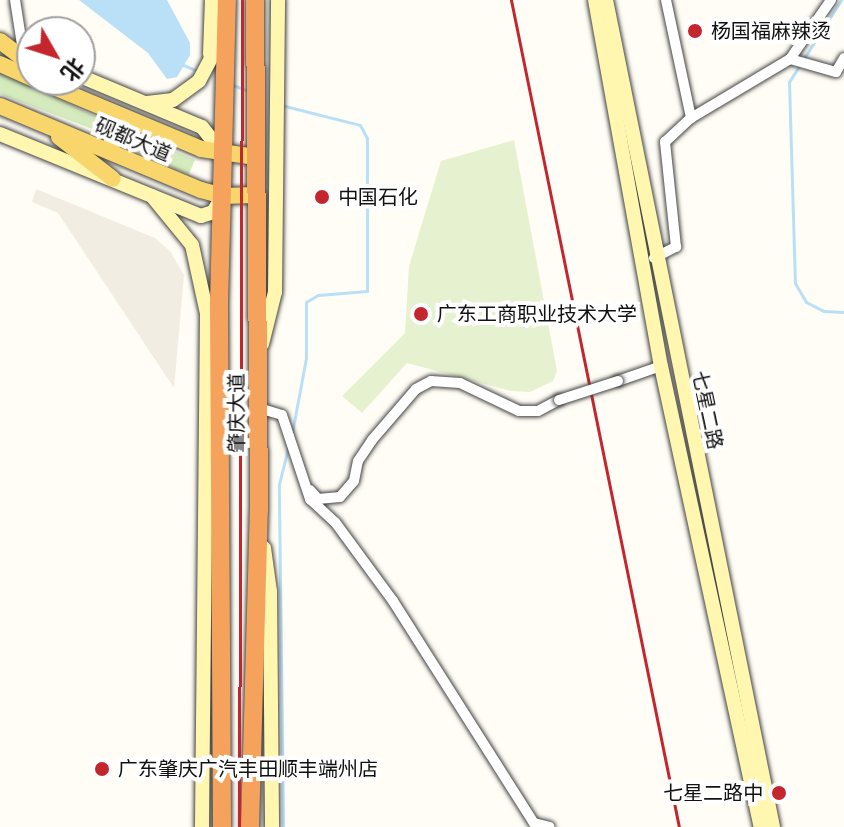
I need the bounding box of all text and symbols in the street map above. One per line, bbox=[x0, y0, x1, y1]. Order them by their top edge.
north arrow bbox=[16, 16, 96, 96]
place label: 杨国福麻辣烫 bbox=[711, 19, 831, 43]
marker: 杨国福麻辣烫 bbox=[686, 22, 704, 40]
text: 北 bbox=[55, 52, 92, 88]
street label: 砚都大道 bbox=[91, 113, 175, 167]
place label: 中国石化 bbox=[338, 185, 418, 209]
marker: 中国石化 bbox=[313, 188, 331, 206]
place label: 广东工商职业技术大学 bbox=[437, 302, 637, 326]
marker: 广东工商职业技术大学 bbox=[412, 305, 430, 323]
street label: 七星二路 bbox=[687, 368, 727, 452]
street label: 肇庆大道 bbox=[225, 373, 249, 453]
place label: 广东肇庆广汽丰田顺丰端州店 bbox=[118, 757, 378, 781]
marker: 广东肇庆广汽丰田顺丰端州店 bbox=[93, 760, 111, 778]
place label: 七星二路中 bbox=[663, 781, 763, 805]
marker: 七星二路中 bbox=[770, 784, 788, 802]

